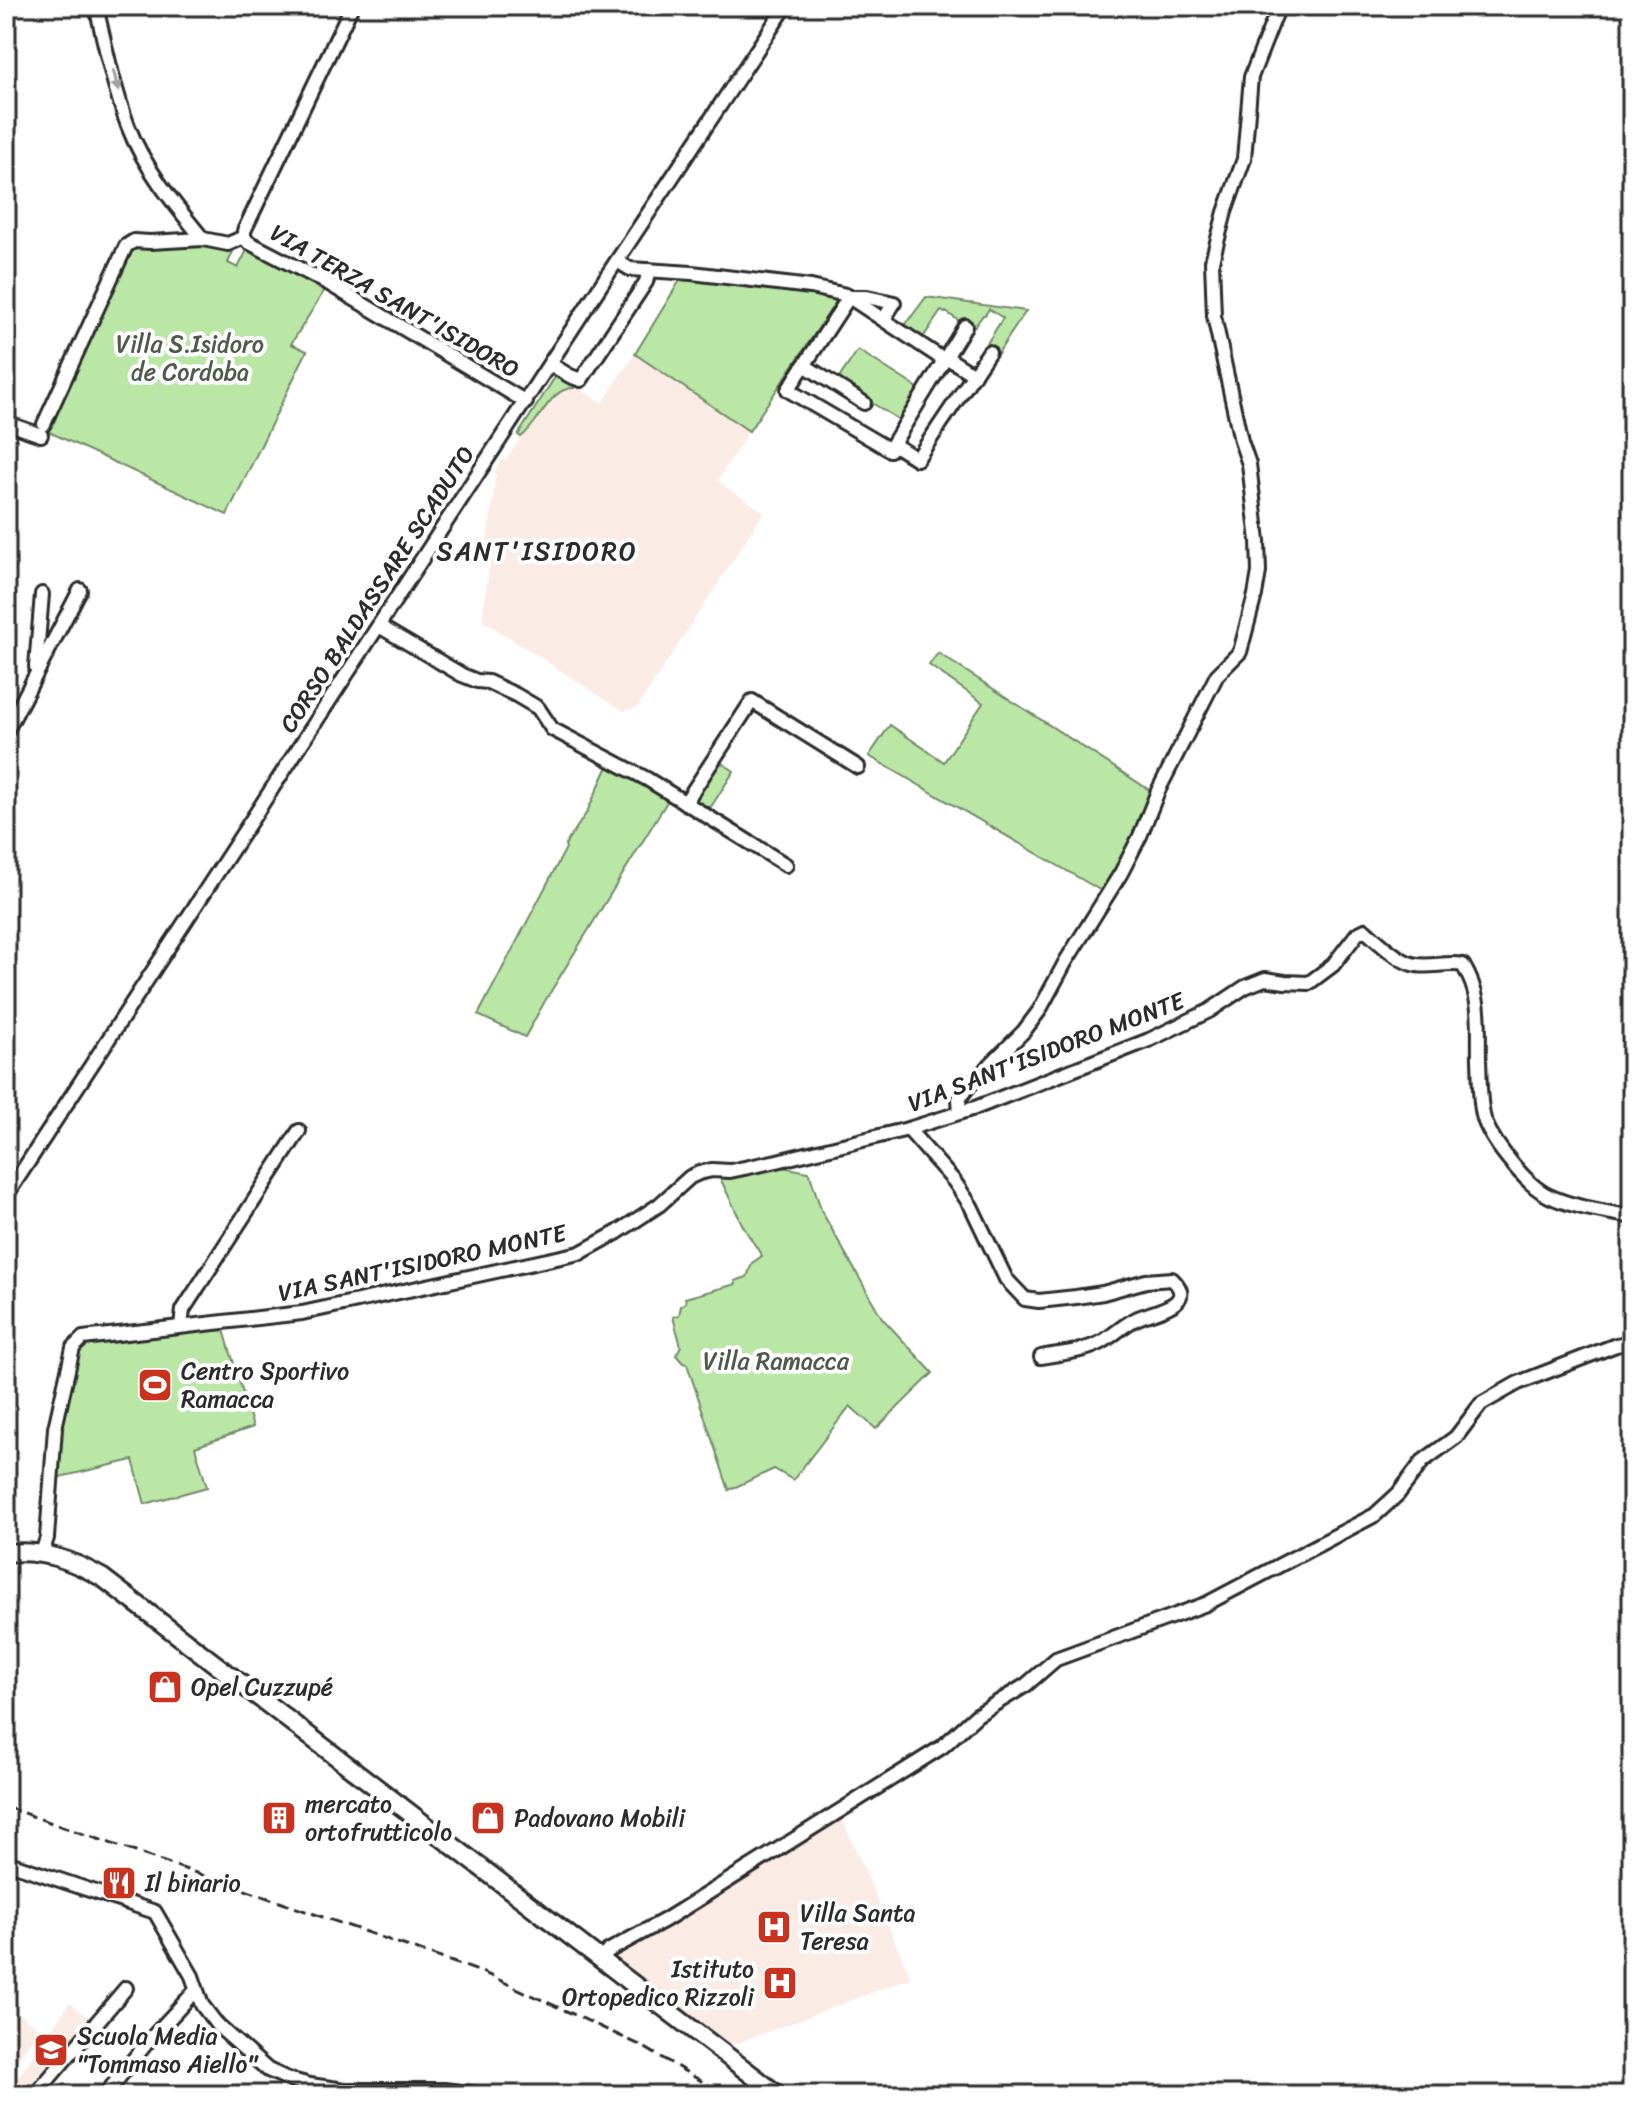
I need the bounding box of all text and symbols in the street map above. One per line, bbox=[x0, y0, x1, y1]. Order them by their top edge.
one-way arrow bbox=[110, 69, 122, 94]
street label: VIA TERZA SANT'ISIDORO bbox=[262, 212, 528, 390]
park label: Villa S.Isidoro de Cordoba bbox=[116, 323, 264, 393]
street label: CORSO BALDASSARE SCADUTO bbox=[268, 437, 486, 741]
district label: SANT'ISIDORO bbox=[436, 528, 638, 574]
street label: VIA SANT'ISIDORO MONTE bbox=[902, 979, 1192, 1124]
street label: VIA SANT'ISIDORO MONTE bbox=[274, 1212, 571, 1314]
park label: Villa Ramacca bbox=[703, 1340, 850, 1382]
place label: Centro Sportivo Ramacca bbox=[181, 1350, 349, 1420]
sports icon: Centro Sportivo Ramacca bbox=[136, 1366, 174, 1404]
place label: Opel Cuzzupé bbox=[191, 1666, 333, 1708]
shop icon: Opel Cuzzupé bbox=[146, 1668, 184, 1706]
place label: mercato ortofrutticolo bbox=[305, 1783, 452, 1853]
place label: Padovano Mobili bbox=[514, 1797, 687, 1839]
building icon: mercato ortofrutticolo bbox=[260, 1799, 298, 1837]
shop icon: Padovano Mobili bbox=[469, 1799, 507, 1837]
place label: Il binario bbox=[144, 1862, 241, 1904]
restaurant icon: Il binario bbox=[100, 1864, 138, 1902]
place label: Villa Santa Teresa bbox=[800, 1892, 916, 1962]
hospital icon: Villa Santa Teresa bbox=[755, 1908, 793, 1946]
place label: Istituto Ortopedico Rizzoli bbox=[562, 1948, 755, 2018]
hospital icon: Istituto Ortopedico Rizzoli bbox=[761, 1964, 799, 2002]
place label: Scuola Media "Tommaso Aiello" bbox=[77, 2015, 259, 2085]
school or university icon: Scuola Media "Tommaso Aiello" bbox=[32, 2031, 70, 2069]

